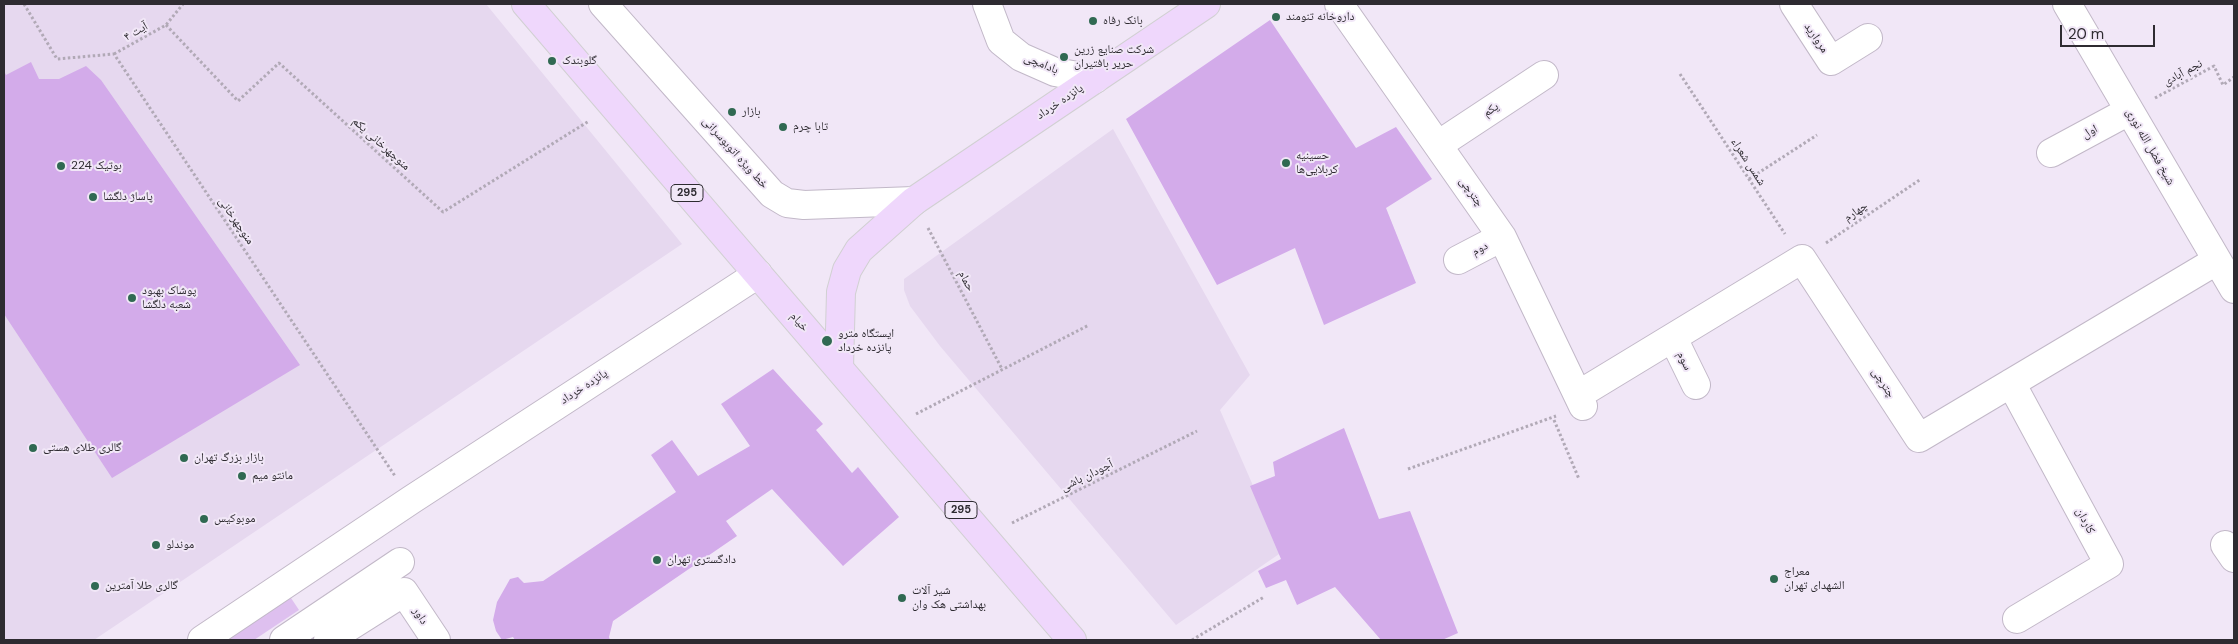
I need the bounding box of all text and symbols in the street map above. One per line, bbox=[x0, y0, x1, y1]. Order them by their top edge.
place label: داروخانه تنومند bbox=[1286, 10, 1355, 24]
marker: داروخانه تنومند bbox=[1270, 11, 1282, 23]
place label: بانک رفاه bbox=[1103, 14, 1143, 28]
marker: بانک رفاه bbox=[1087, 15, 1099, 27]
scale bar bbox=[2063, 15, 2158, 47]
street label: آیت ۴ bbox=[121, 19, 151, 45]
street label: مروارید bbox=[1801, 20, 1831, 56]
text: 20 m bbox=[2068, 24, 2104, 44]
place label: شرکت صنایع زرین حریر بافتیران bbox=[1074, 43, 1154, 71]
street label: بادامچی bbox=[1022, 51, 1060, 77]
marker: شرکت صنایع زرین حریر بافتیران bbox=[1058, 51, 1070, 63]
place label: گلوبندک bbox=[562, 54, 597, 68]
marker: گلوبندک bbox=[546, 55, 558, 67]
street label: نجم آبادی bbox=[2161, 57, 2205, 89]
street label: پانزده خرداد bbox=[1034, 81, 1086, 123]
street label: یکم bbox=[1480, 100, 1502, 120]
place label: بازار bbox=[742, 105, 760, 119]
marker: بازار bbox=[726, 106, 738, 118]
street label: شیخ فضل الله نوری bbox=[2122, 106, 2178, 188]
street label: منوچهرخانی یکم bbox=[349, 114, 413, 174]
street label: خط ویژه اتوبوسرانی bbox=[699, 114, 771, 192]
place label: تابا چرم bbox=[793, 120, 828, 134]
marker: تابا چرم bbox=[777, 121, 789, 133]
street label: اول bbox=[2080, 122, 2100, 142]
street label: شمس شعراء bbox=[1727, 135, 1769, 189]
place label: حسینیه کربلایی‌ها bbox=[1296, 149, 1338, 177]
marker: حسینیه کربلایی‌ها bbox=[1280, 157, 1292, 169]
place label: بوتیک 224 bbox=[71, 159, 122, 173]
marker: بوتیک 224 bbox=[55, 160, 67, 172]
street label: چترچی bbox=[1456, 174, 1486, 210]
road number: 295 bbox=[671, 184, 703, 202]
place label: پاساژ دلگشا bbox=[103, 190, 153, 204]
marker: پاساژ دلگشا bbox=[87, 191, 99, 203]
street label: منوچهرخانی bbox=[215, 195, 257, 247]
street label: چهارم bbox=[1841, 199, 1871, 225]
street label: دوم bbox=[1469, 239, 1491, 259]
street label: حمام bbox=[955, 268, 977, 294]
place label: پوشاک بهبود شعبه دلگشا bbox=[142, 284, 196, 312]
marker: پوشاک بهبود شعبه دلگشا bbox=[126, 292, 138, 304]
street label: خیام bbox=[787, 309, 811, 335]
place label: ایستگاه مترو پانزده خرداد bbox=[838, 327, 894, 355]
marker: ایستگاه مترو پانزده خرداد bbox=[820, 334, 834, 348]
street label: سوم bbox=[1673, 349, 1695, 373]
street label: چترچی bbox=[1868, 365, 1898, 401]
street label: پانزده خرداد bbox=[558, 366, 610, 408]
place label: گالری طلای هستی bbox=[43, 441, 121, 455]
marker: گالری طلای هستی bbox=[27, 442, 39, 454]
place label: بازار بزرگ تهران bbox=[194, 451, 264, 465]
marker: بازار بزرگ تهران bbox=[178, 452, 190, 464]
street label: آجودان باشی bbox=[1058, 457, 1116, 495]
place label: مانتو میم bbox=[252, 469, 293, 483]
marker: مانتو میم bbox=[236, 470, 248, 482]
road number: 295 bbox=[945, 502, 977, 518]
street label: کاردان bbox=[2072, 505, 2098, 537]
place label: موبوکیس bbox=[214, 512, 256, 526]
marker: موبوکیس bbox=[198, 513, 210, 525]
place label: موندلو bbox=[166, 538, 194, 552]
marker: موندلو bbox=[150, 539, 162, 551]
place label: دادگستری تهران bbox=[667, 553, 736, 567]
marker: دادگستری تهران bbox=[651, 554, 663, 566]
place label: معراج الشهدای تهران bbox=[1784, 565, 1845, 593]
marker: معراج الشهدای تهران bbox=[1768, 573, 1780, 585]
place label: گالری طلا آمترین bbox=[105, 579, 178, 593]
marker: گالری طلا آمترین bbox=[89, 580, 101, 592]
place label: شیر آلات بهداشتی هک وان bbox=[912, 584, 986, 612]
marker: شیر آلات بهداشتی هک وان bbox=[896, 592, 908, 604]
street label: داور bbox=[409, 605, 431, 627]

